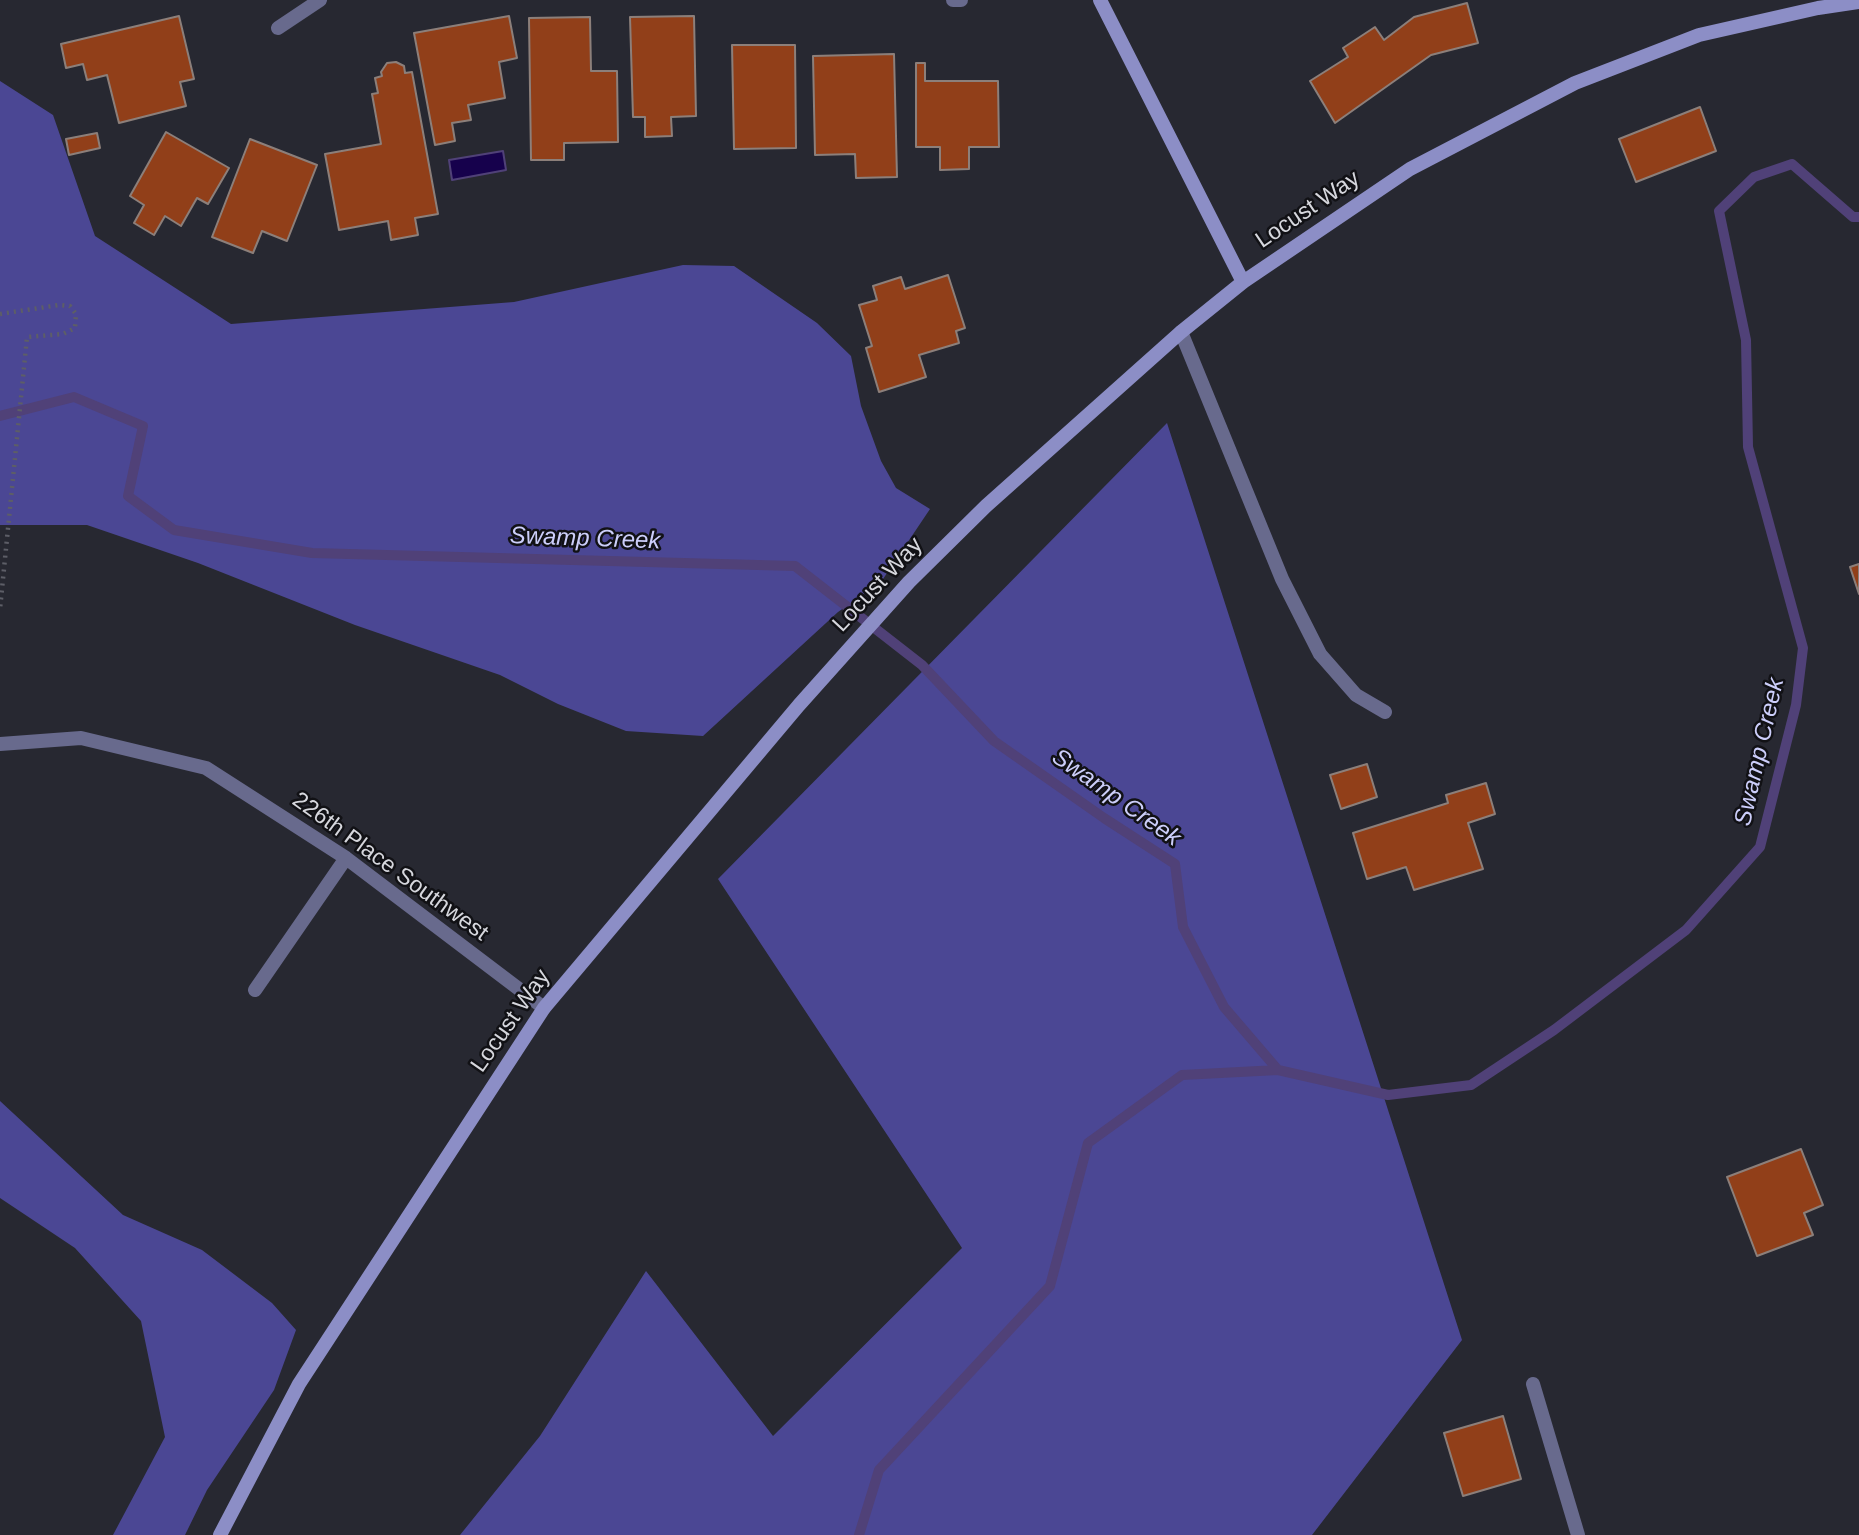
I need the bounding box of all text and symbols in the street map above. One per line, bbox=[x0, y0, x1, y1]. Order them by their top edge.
street label: Locust Way bbox=[1251, 165, 1365, 255]
water label: Swamp Creek bbox=[509, 522, 661, 556]
street label: Locust Way bbox=[827, 532, 929, 638]
water label: Swamp Creek bbox=[1729, 675, 1791, 829]
water label: Swamp Creek bbox=[1046, 743, 1186, 853]
street label: 226th Place Southwest bbox=[287, 787, 493, 947]
street label: Locust Way bbox=[465, 964, 557, 1078]

